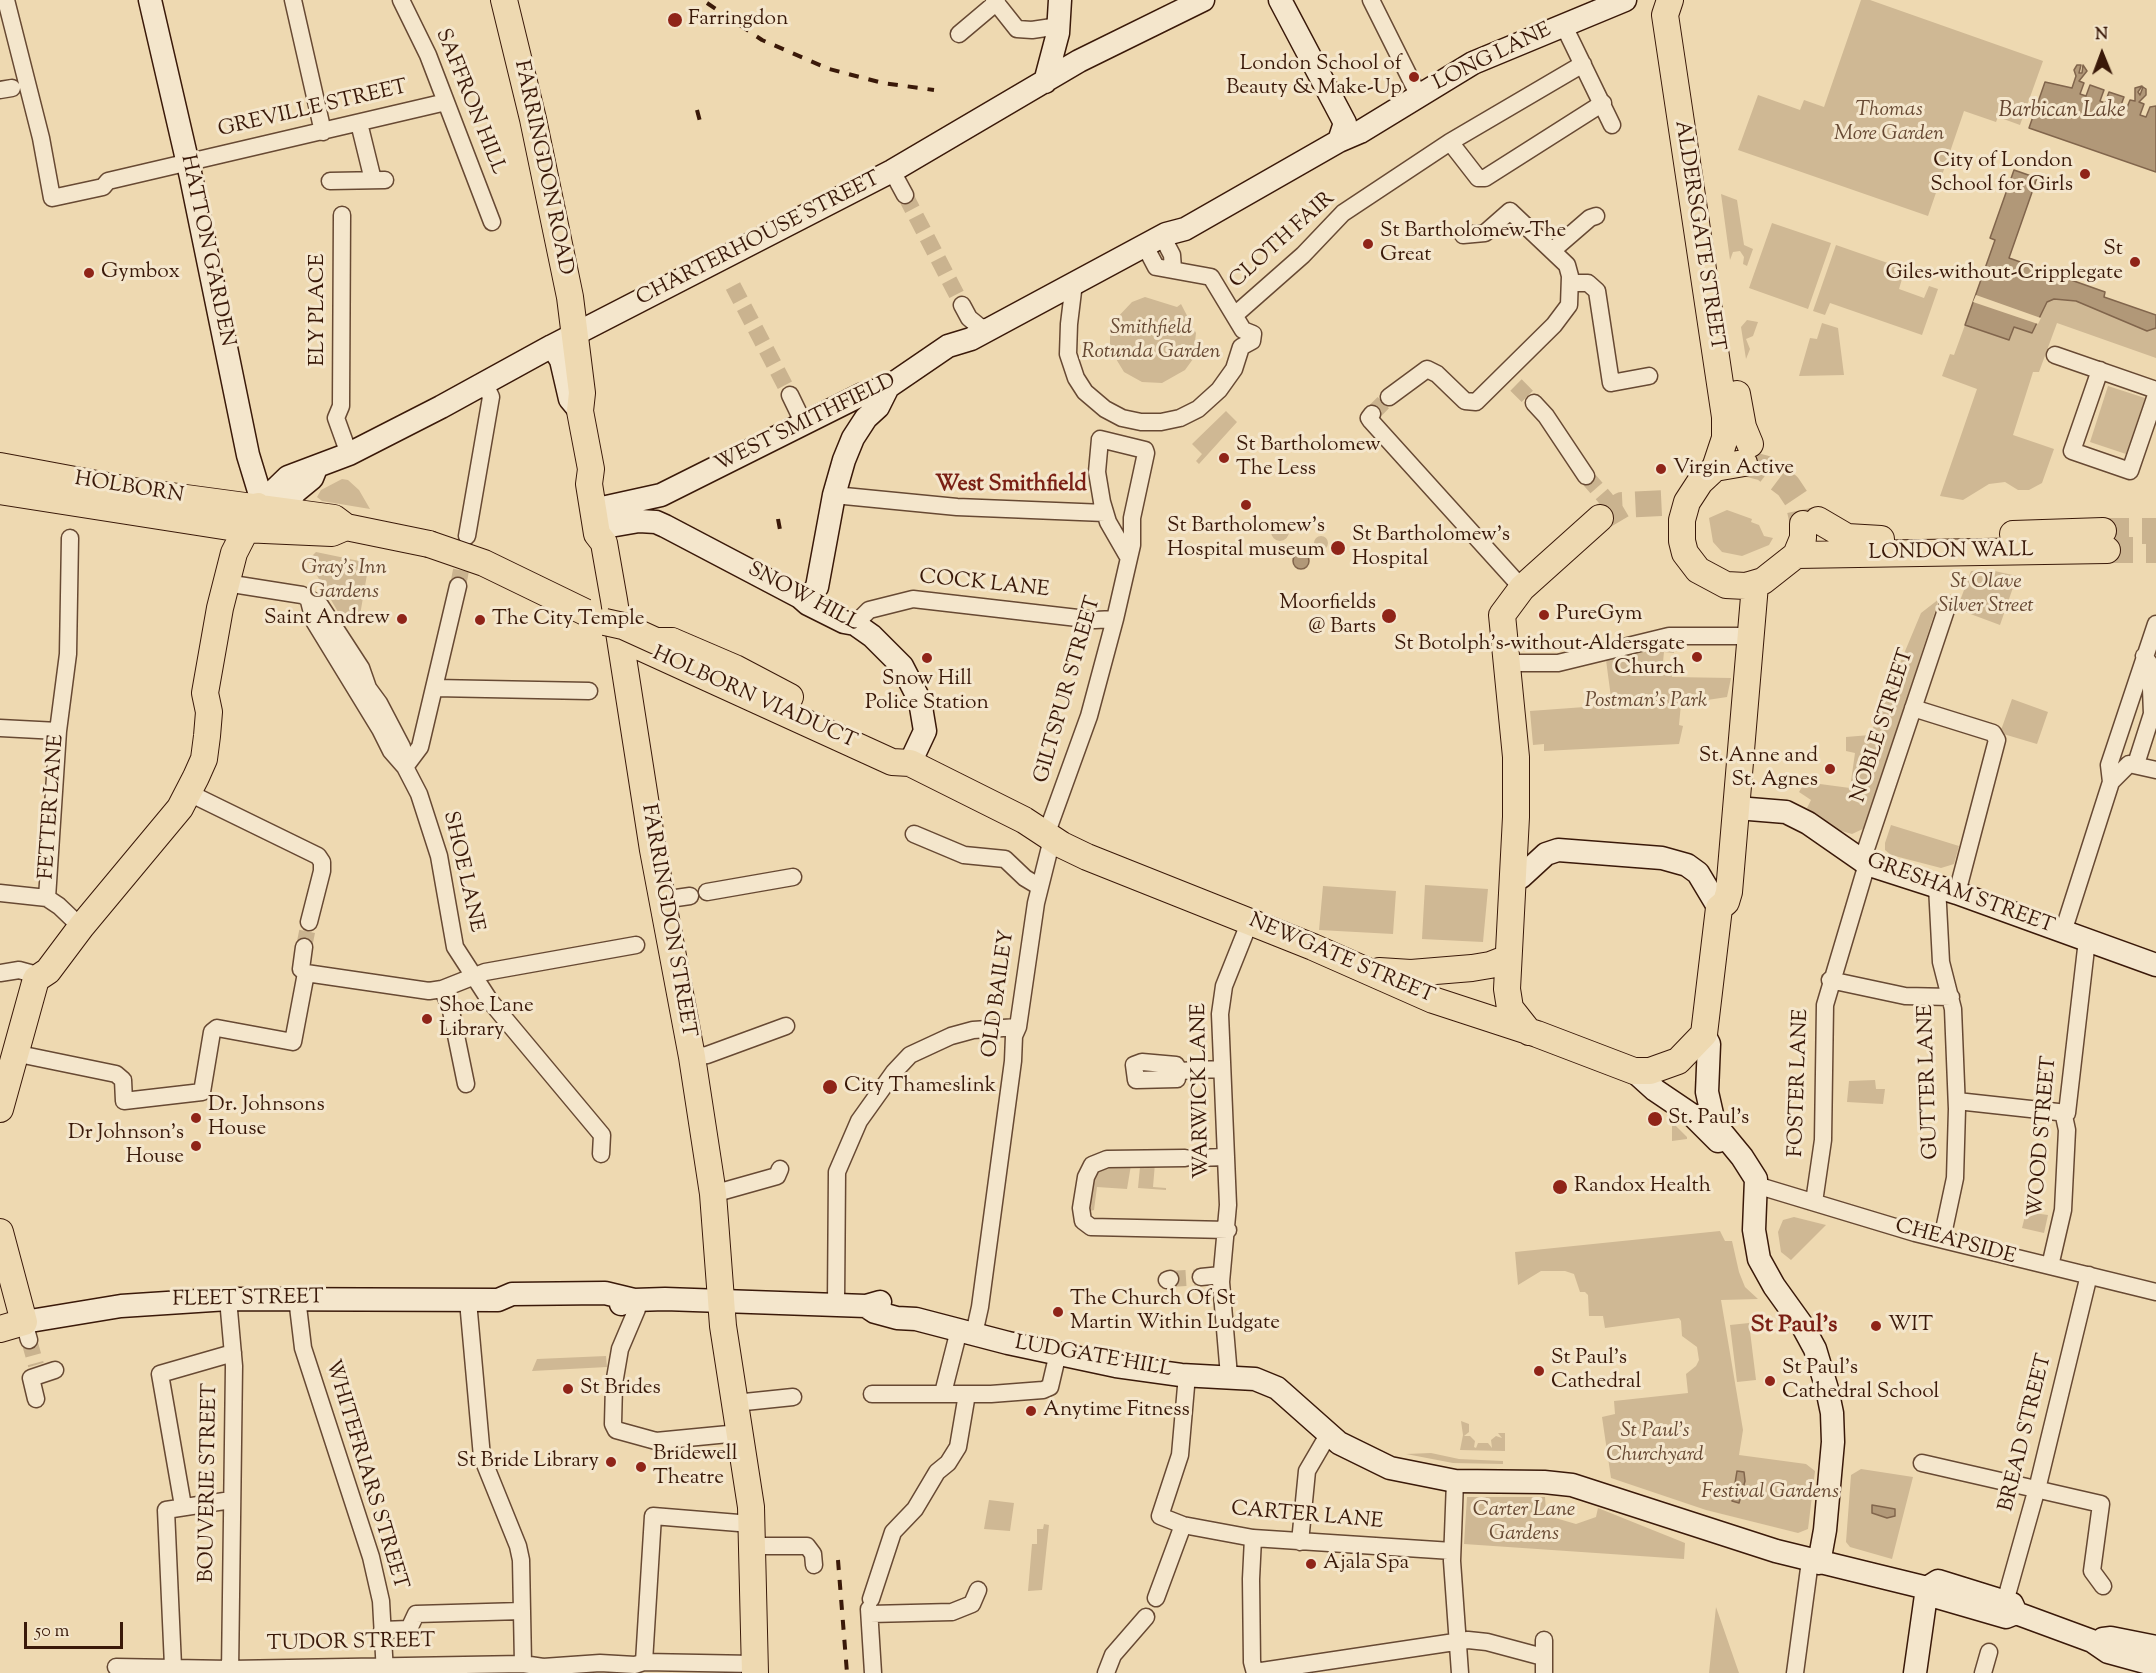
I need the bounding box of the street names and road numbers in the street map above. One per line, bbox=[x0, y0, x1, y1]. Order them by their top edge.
street label: LONG LANE bbox=[1430, 19, 1556, 97]
street label: SAFFRON HILL bbox=[428, 26, 510, 178]
street label: FARRINGDON ROAD bbox=[507, 58, 577, 278]
street label: GREVILLE STREET bbox=[216, 76, 410, 144]
street label: ALDERSGATE STREET bbox=[1667, 119, 1729, 353]
street label: HATTON GARDEN bbox=[173, 153, 239, 349]
street label: CHARTERHOUSE STREET bbox=[633, 167, 885, 313]
street label: CLOTH FAIR bbox=[1225, 187, 1341, 295]
street label: ELY PLACE bbox=[306, 254, 332, 366]
street label: WEST SMITHFIELD bbox=[711, 369, 901, 479]
street label: HOLBORN bbox=[73, 468, 185, 510]
street label: LONDON WALL bbox=[1868, 539, 2034, 567]
street label: SNOW HILL bbox=[743, 558, 863, 638]
street label: COCK LANE bbox=[918, 566, 1050, 604]
street label: GILTSPUR STREET bbox=[1030, 594, 1108, 786]
street label: HOLBORN VIADUCT bbox=[648, 643, 860, 755]
street label: NOBLE STREET bbox=[1847, 646, 1921, 806]
street label: FETTER LANE bbox=[35, 734, 71, 880]
street label: FARRINGDON STREET bbox=[634, 802, 700, 1040]
street label: SHOE LANE bbox=[436, 809, 488, 935]
street label: GRESHAM STREET bbox=[1863, 849, 2057, 941]
street label: NEWGATE STREET bbox=[1244, 910, 1438, 1010]
street label: OLD BAILEY bbox=[979, 929, 1021, 1059]
street label: WARWICK LANE bbox=[1188, 1003, 1216, 1179]
street label: GUTTER LANE bbox=[1915, 1004, 1945, 1160]
street label: FOSTER LANE bbox=[1785, 1008, 1815, 1158]
street label: WOOD STREET bbox=[2024, 1055, 2064, 1219]
street label: CHEAPSIDE bbox=[1892, 1215, 2018, 1271]
street label: FLEET STREET bbox=[172, 1286, 324, 1314]
street label: LUDGATE HILL bbox=[1013, 1332, 1173, 1384]
street label: BREAD STREET bbox=[1995, 1352, 2059, 1514]
street label: WHITEFRIARS STREET bbox=[318, 1357, 412, 1593]
street label: BOUVERIE STREET bbox=[196, 1383, 224, 1583]
street label: CARTER LANE bbox=[1230, 1498, 1384, 1536]
street label: TUDOR STREET bbox=[267, 1630, 435, 1658]

